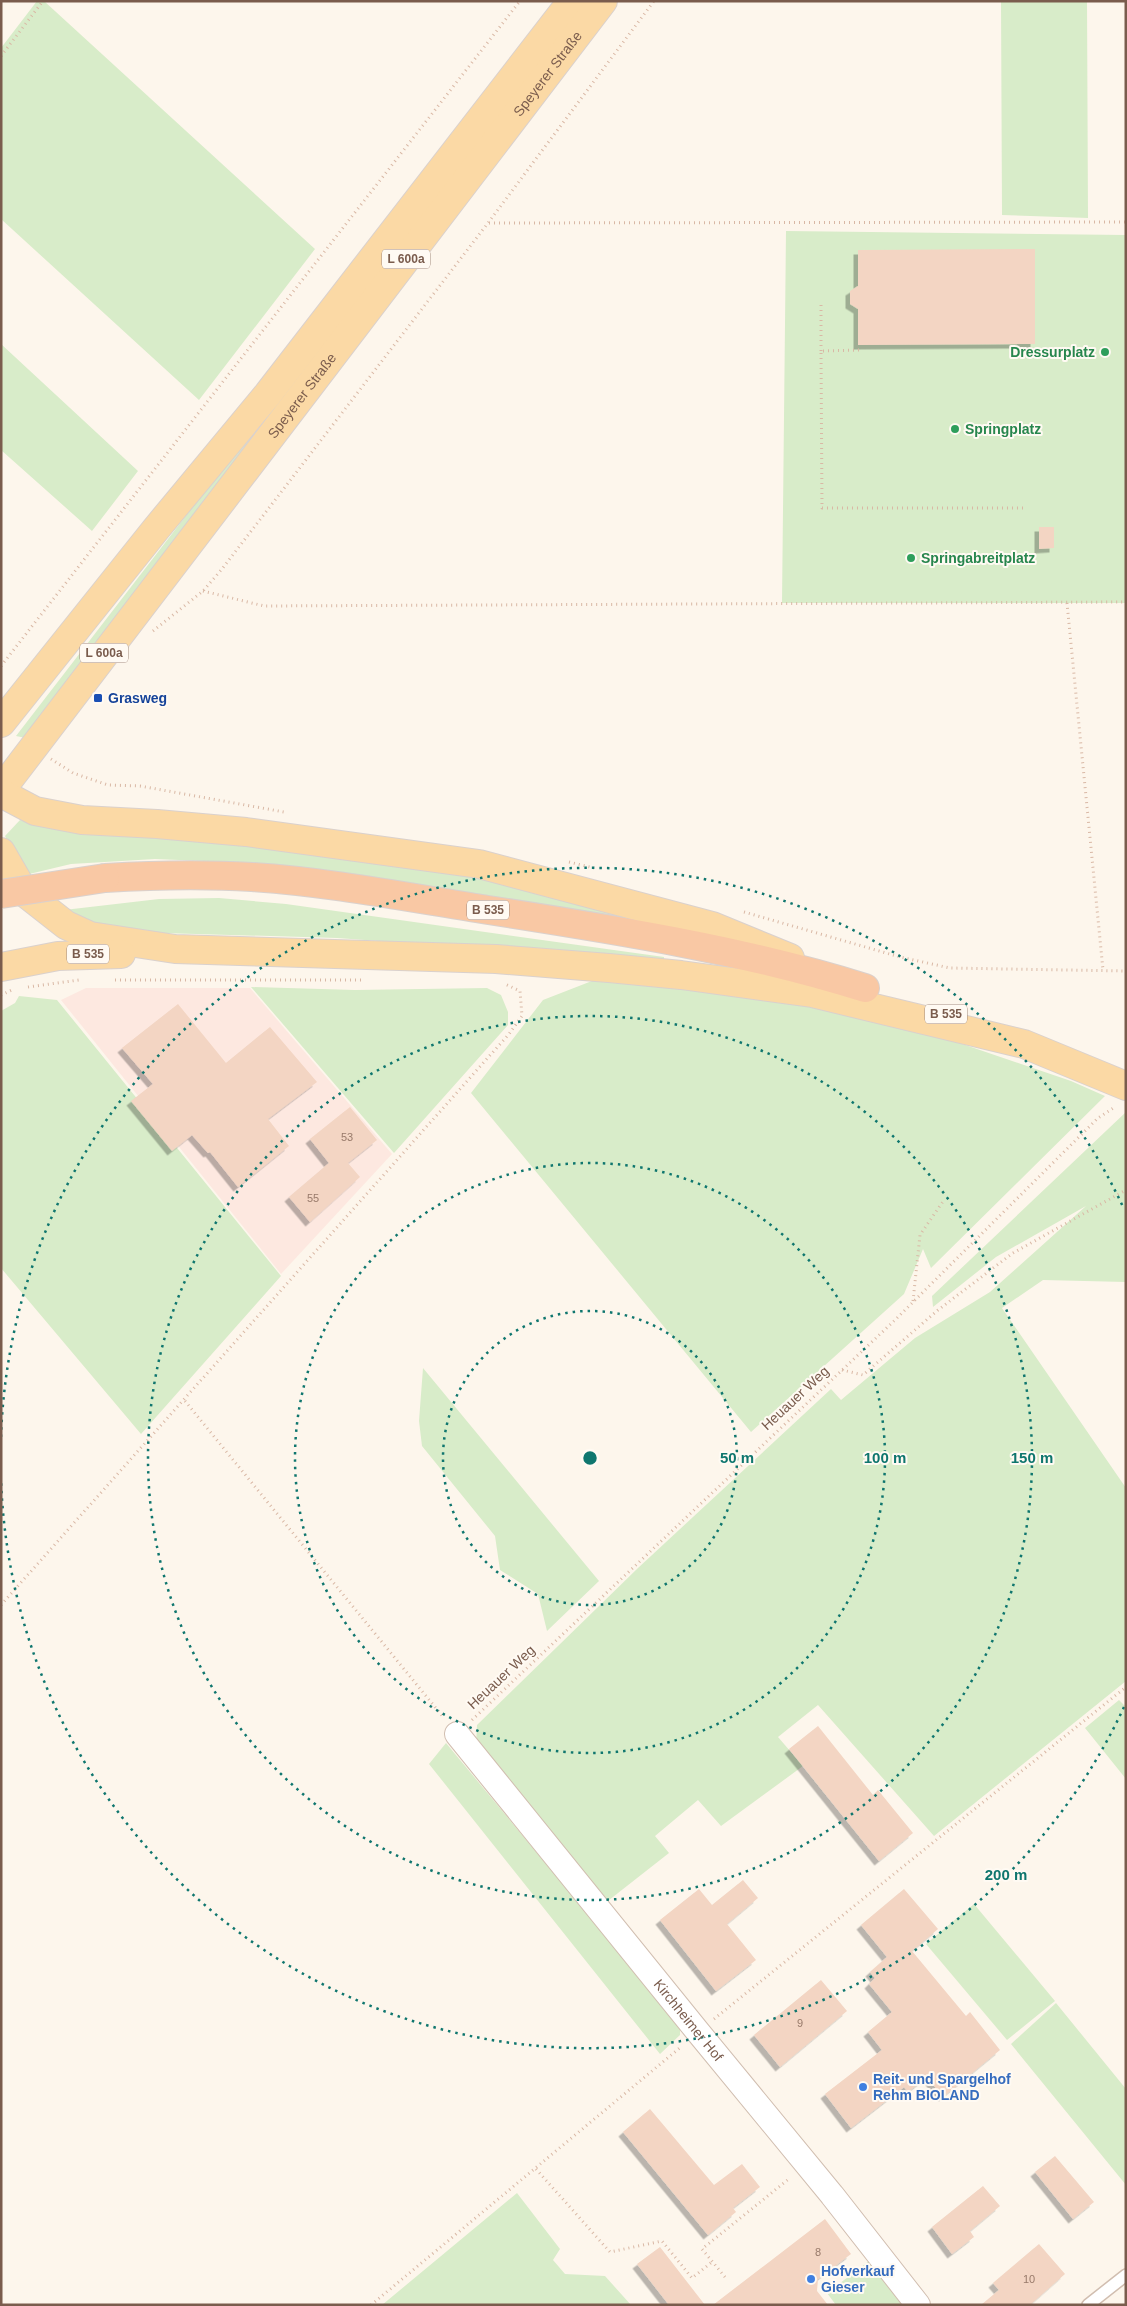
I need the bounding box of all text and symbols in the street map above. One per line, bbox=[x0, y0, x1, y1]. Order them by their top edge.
street label: Speyerer Straße bbox=[510, 28, 585, 119]
road number: L 600a bbox=[382, 250, 430, 268]
place label: Dressurplatz bbox=[1010, 344, 1095, 360]
marker: Dressurplatz bbox=[1099, 346, 1111, 358]
street label: Speyerer Straße bbox=[264, 350, 340, 441]
place label: Springplatz bbox=[965, 421, 1041, 437]
marker: Springplatz bbox=[949, 423, 961, 435]
place label: Springabreitplatz bbox=[921, 550, 1035, 566]
marker: Springabreitplatz bbox=[905, 552, 917, 564]
road number: L 600a bbox=[80, 644, 128, 662]
place label: Grasweg bbox=[108, 690, 167, 706]
marker: Grasweg bbox=[92, 692, 104, 704]
road number: B 535 bbox=[467, 900, 509, 920]
road number: B 535 bbox=[67, 944, 109, 964]
road number: B 535 bbox=[925, 1004, 967, 1024]
house number: 53 bbox=[341, 1131, 353, 1143]
house number: 55 bbox=[307, 1192, 319, 1204]
street label: Heuauer Weg bbox=[758, 1363, 832, 1433]
centre of rings bbox=[581, 1449, 599, 1467]
text: 50 m bbox=[720, 1449, 754, 1466]
text: 100 m bbox=[864, 1449, 906, 1466]
text: 150 m bbox=[1011, 1449, 1053, 1466]
street label: Heuauer Weg bbox=[464, 1642, 538, 1712]
text: 200 m bbox=[985, 1866, 1027, 1883]
street label: Kirchheimer Hof bbox=[651, 1976, 726, 2064]
house number: 9 bbox=[797, 2017, 803, 2029]
place label: Reit- und Spargelhof Rehm BIOLAND bbox=[873, 2071, 1011, 2103]
marker: Reit- und Spargelhof Rehm BIOLAND bbox=[857, 2081, 869, 2093]
house number: 8 bbox=[815, 2246, 821, 2258]
place label: Hofverkauf Gieser bbox=[821, 2263, 894, 2295]
marker: Hofverkauf Gieser bbox=[805, 2273, 817, 2285]
house number: 10 bbox=[1023, 2273, 1035, 2285]

